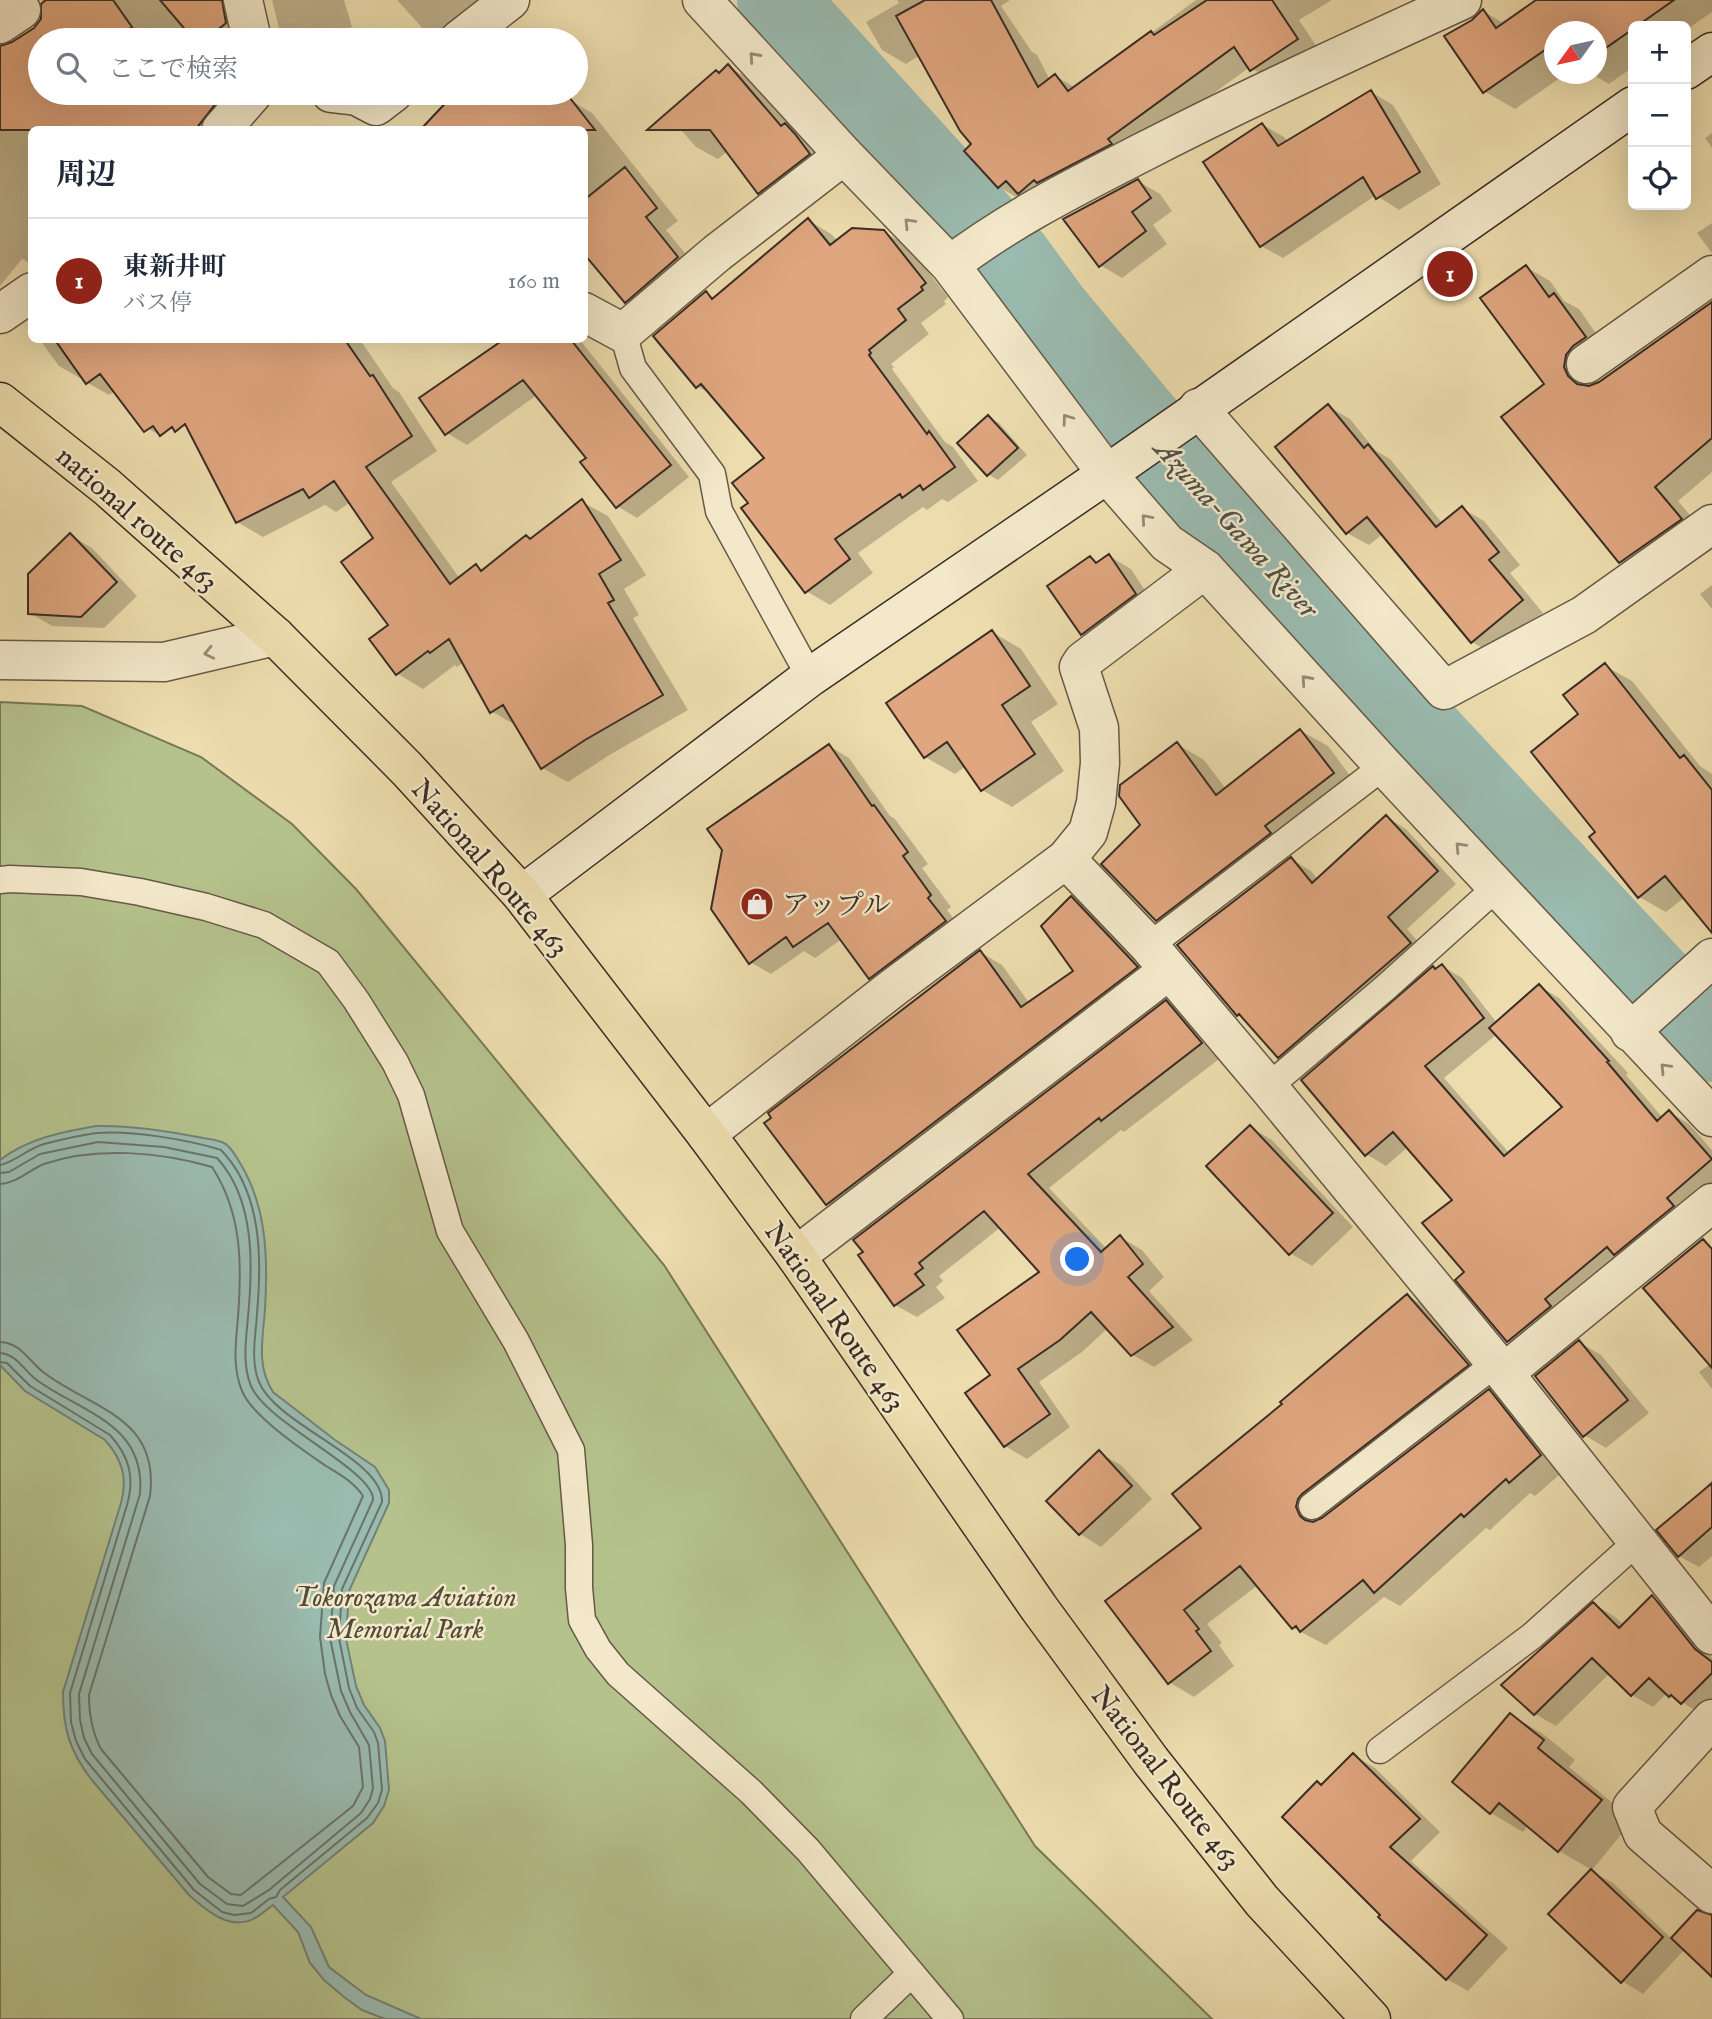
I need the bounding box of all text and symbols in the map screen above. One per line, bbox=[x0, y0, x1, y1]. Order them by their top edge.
north arrow bbox=[1544, 21, 1607, 84]
map controls bbox=[1628, 21, 1691, 210]
button: + bbox=[1628, 21, 1691, 84]
search box bbox=[28, 28, 588, 105]
icon: search bbox=[52, 48, 90, 86]
one-way arrow bbox=[749, 52, 762, 65]
text: ここで検索 bbox=[108, 53, 238, 86]
button: − bbox=[1628, 84, 1691, 147]
button: locate bbox=[1628, 147, 1691, 210]
text: 周辺 bbox=[56, 157, 116, 195]
one-way arrow bbox=[905, 218, 918, 231]
pin: 1 bbox=[1427, 248, 1473, 300]
text: 東新井町 bbox=[123, 251, 227, 284]
text: 1 bbox=[75, 267, 83, 296]
text: 160 m bbox=[508, 267, 560, 296]
text: バス停 bbox=[123, 289, 192, 318]
one-way arrow bbox=[1063, 414, 1075, 427]
water label: Azuma-Gawa River bbox=[1143, 429, 1327, 628]
street label: national route 463 bbox=[48, 440, 225, 600]
one-way arrow bbox=[1142, 514, 1154, 527]
one-way arrow bbox=[203, 644, 215, 659]
one-way arrow bbox=[1301, 675, 1314, 688]
street label: National Route 463 bbox=[403, 773, 576, 964]
one-way arrow bbox=[1456, 842, 1468, 855]
shop icon: アップル bbox=[738, 885, 776, 923]
place label: アップル bbox=[782, 889, 891, 924]
one-way arrow bbox=[1660, 1063, 1673, 1076]
street label: National Route 463 bbox=[756, 1216, 912, 1419]
your location bbox=[1060, 1242, 1094, 1276]
park label: Tokorozawa Aviation Memorial Park bbox=[293, 1581, 517, 1648]
street label: National Route 463 bbox=[1082, 1680, 1248, 1877]

